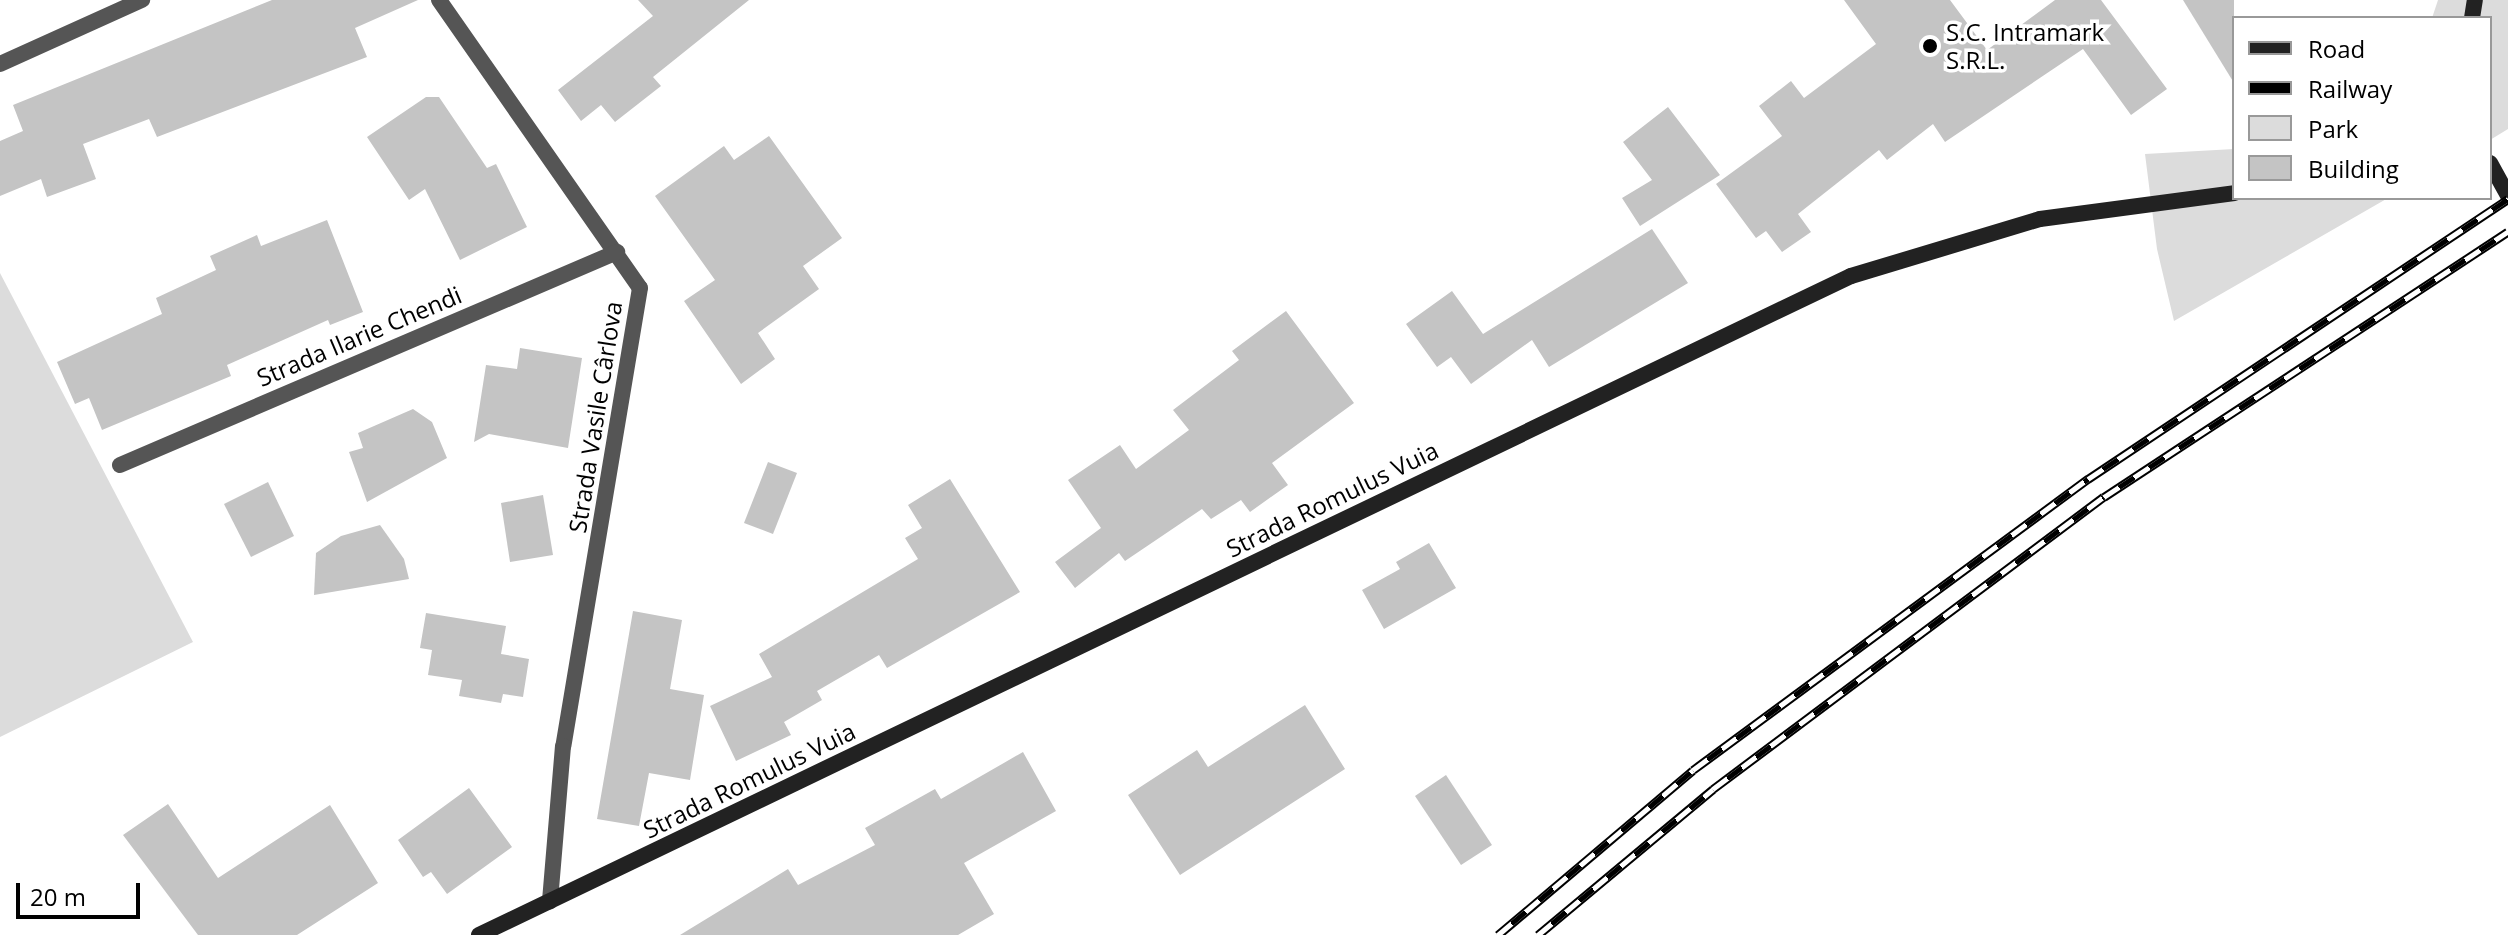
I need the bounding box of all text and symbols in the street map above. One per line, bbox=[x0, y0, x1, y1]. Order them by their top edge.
legend bbox=[2232, 16, 2492, 200]
place label: S.C. Intramark S.R.L. bbox=[1946, 18, 2104, 74]
text: Road bbox=[2308, 32, 2365, 65]
marker: S.C. Intramark S.R.L. bbox=[1921, 37, 1939, 55]
text: Railway bbox=[2308, 72, 2392, 105]
text: Park bbox=[2308, 112, 2358, 145]
text: Building bbox=[2308, 152, 2399, 185]
street label: Strada Ilarie Chendi bbox=[252, 280, 466, 392]
street label: Strada Vasile Cârlova bbox=[562, 299, 628, 535]
street label: Strada Romulus Vuia bbox=[1221, 435, 1443, 563]
street label: Strada Romulus Vuia bbox=[638, 716, 860, 844]
scale bar bbox=[20, 867, 144, 917]
text: 20 m bbox=[30, 880, 86, 913]

